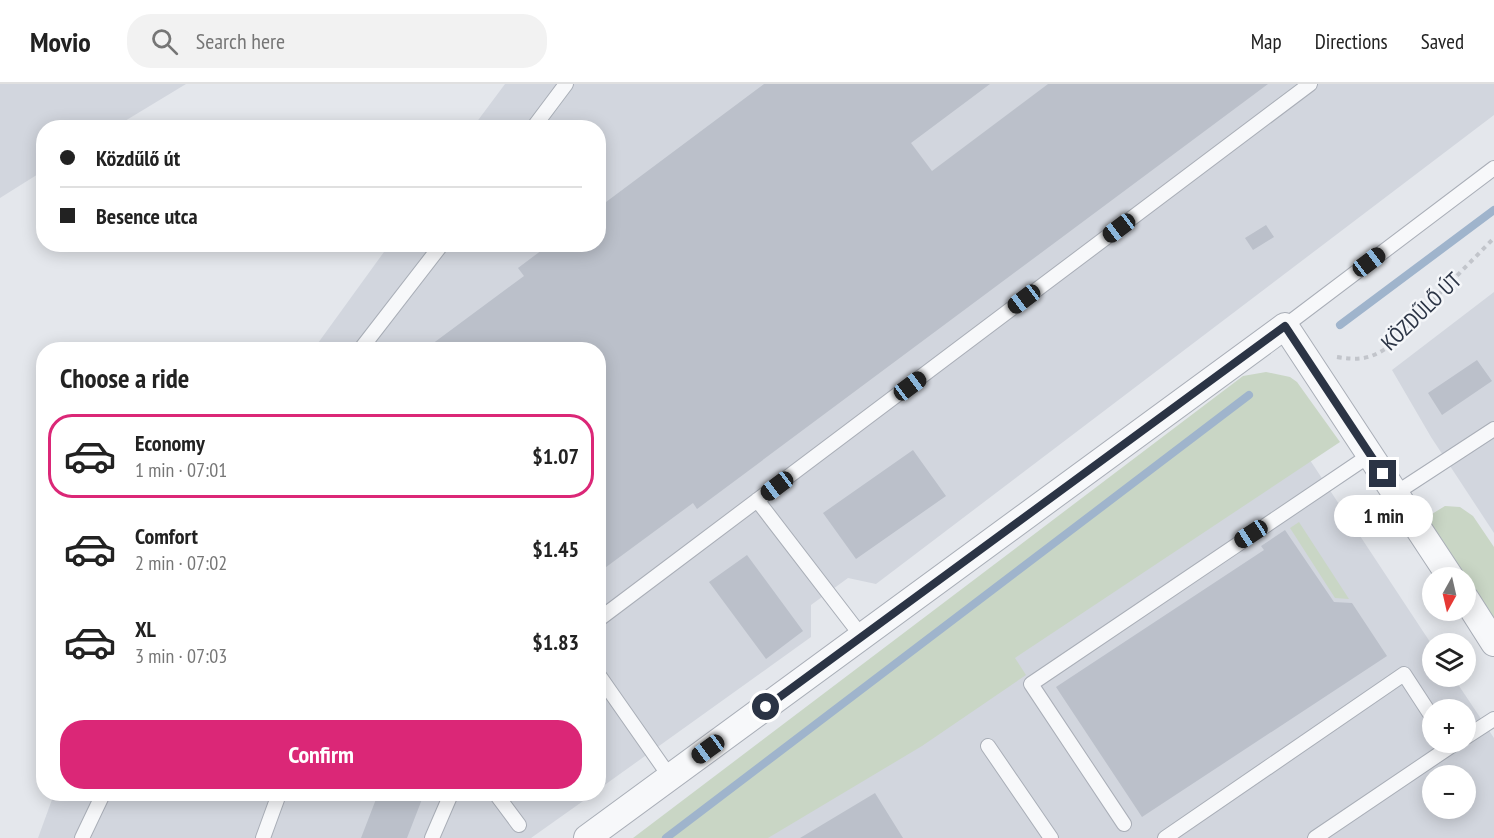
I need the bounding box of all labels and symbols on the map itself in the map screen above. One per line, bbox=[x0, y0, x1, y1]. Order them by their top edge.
car bbox=[1099, 210, 1139, 246]
car bbox=[1349, 244, 1389, 280]
street label: KÖZDŰLŐ ÚT bbox=[1375, 266, 1467, 356]
car bbox=[1004, 281, 1044, 317]
car bbox=[890, 368, 930, 404]
route end bbox=[1369, 460, 1396, 487]
car bbox=[757, 468, 797, 504]
callout: 1 min bbox=[1334, 495, 1432, 537]
car bbox=[1231, 517, 1271, 551]
north arrow bbox=[1422, 567, 1476, 621]
route start bbox=[752, 693, 779, 720]
car bbox=[688, 731, 728, 767]

